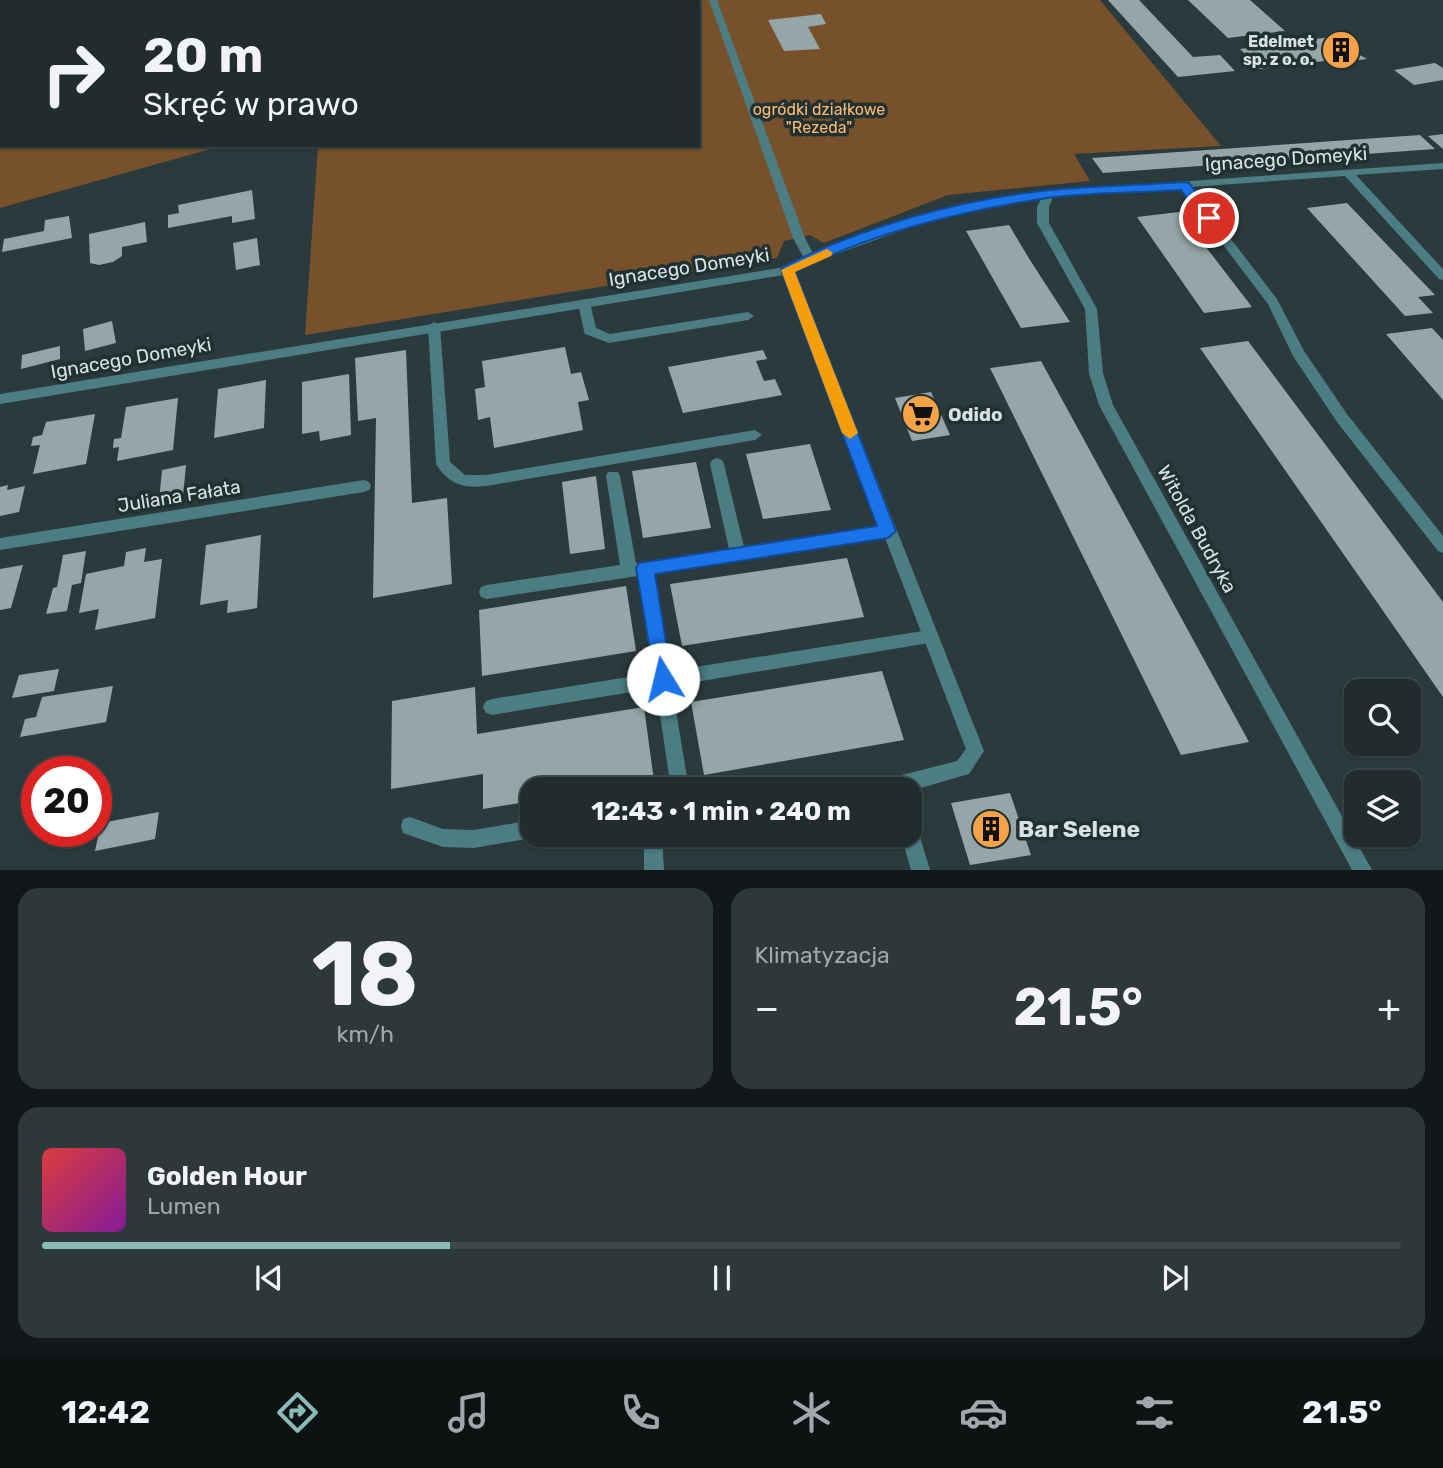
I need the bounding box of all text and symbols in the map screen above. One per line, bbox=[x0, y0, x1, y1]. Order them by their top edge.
text: 20 m bbox=[143, 26, 264, 84]
icon: right bbox=[28, 28, 119, 119]
building icon: Edelmet sp. z o. o. bbox=[1320, 29, 1362, 71]
place label: Edelmet sp. z o. o. bbox=[1243, 32, 1315, 69]
text: Skręć w prawo bbox=[143, 85, 359, 123]
park label: ogródki działkowe "Rezeda" bbox=[753, 100, 885, 137]
street label: Ignacego Domeyki bbox=[1204, 142, 1368, 176]
pin bbox=[1179, 188, 1239, 248]
icon: arrive bbox=[1190, 199, 1228, 237]
street label: Ignacego Domeyki bbox=[607, 243, 771, 291]
street label: Ignacego Domeyki bbox=[49, 333, 213, 383]
supermarket icon: Odido bbox=[900, 393, 942, 435]
place label: Odido bbox=[948, 403, 1003, 426]
street label: Witolda Budryka bbox=[1152, 461, 1242, 597]
street label: Juliana Fałata bbox=[116, 475, 242, 517]
position arrow bbox=[626, 642, 700, 716]
map controls bbox=[1344, 679, 1421, 847]
button: search bbox=[1344, 679, 1421, 756]
speed limit sign: 20 bbox=[21, 756, 112, 847]
button: layers bbox=[1344, 770, 1421, 847]
text: 12:43 · 1 min · 240 m bbox=[591, 796, 851, 827]
building icon: Bar Selene bbox=[970, 808, 1012, 850]
place label: Bar Selene bbox=[1018, 815, 1140, 843]
text: 18 bbox=[312, 920, 419, 1028]
text: Klimatyzacja bbox=[755, 941, 890, 969]
text: 21.5° bbox=[1014, 976, 1143, 1038]
text: − bbox=[755, 985, 779, 1031]
text: + bbox=[1377, 985, 1401, 1031]
text: km/h bbox=[337, 1020, 394, 1048]
text: Golden Hour bbox=[147, 1161, 307, 1192]
text: Lumen bbox=[147, 1192, 221, 1220]
icon: previous bbox=[250, 1259, 288, 1297]
icon: pause bbox=[703, 1259, 741, 1297]
icon: next bbox=[1156, 1259, 1194, 1297]
icon: directions bbox=[273, 1388, 322, 1437]
icon: music bbox=[444, 1388, 493, 1437]
icon: phone bbox=[616, 1388, 665, 1437]
icon: climate bbox=[787, 1388, 836, 1437]
icon: car bbox=[959, 1388, 1008, 1437]
icon: filters bbox=[1130, 1388, 1179, 1437]
text: 12:42 bbox=[61, 1393, 150, 1431]
text: 21.5° bbox=[1302, 1393, 1382, 1431]

